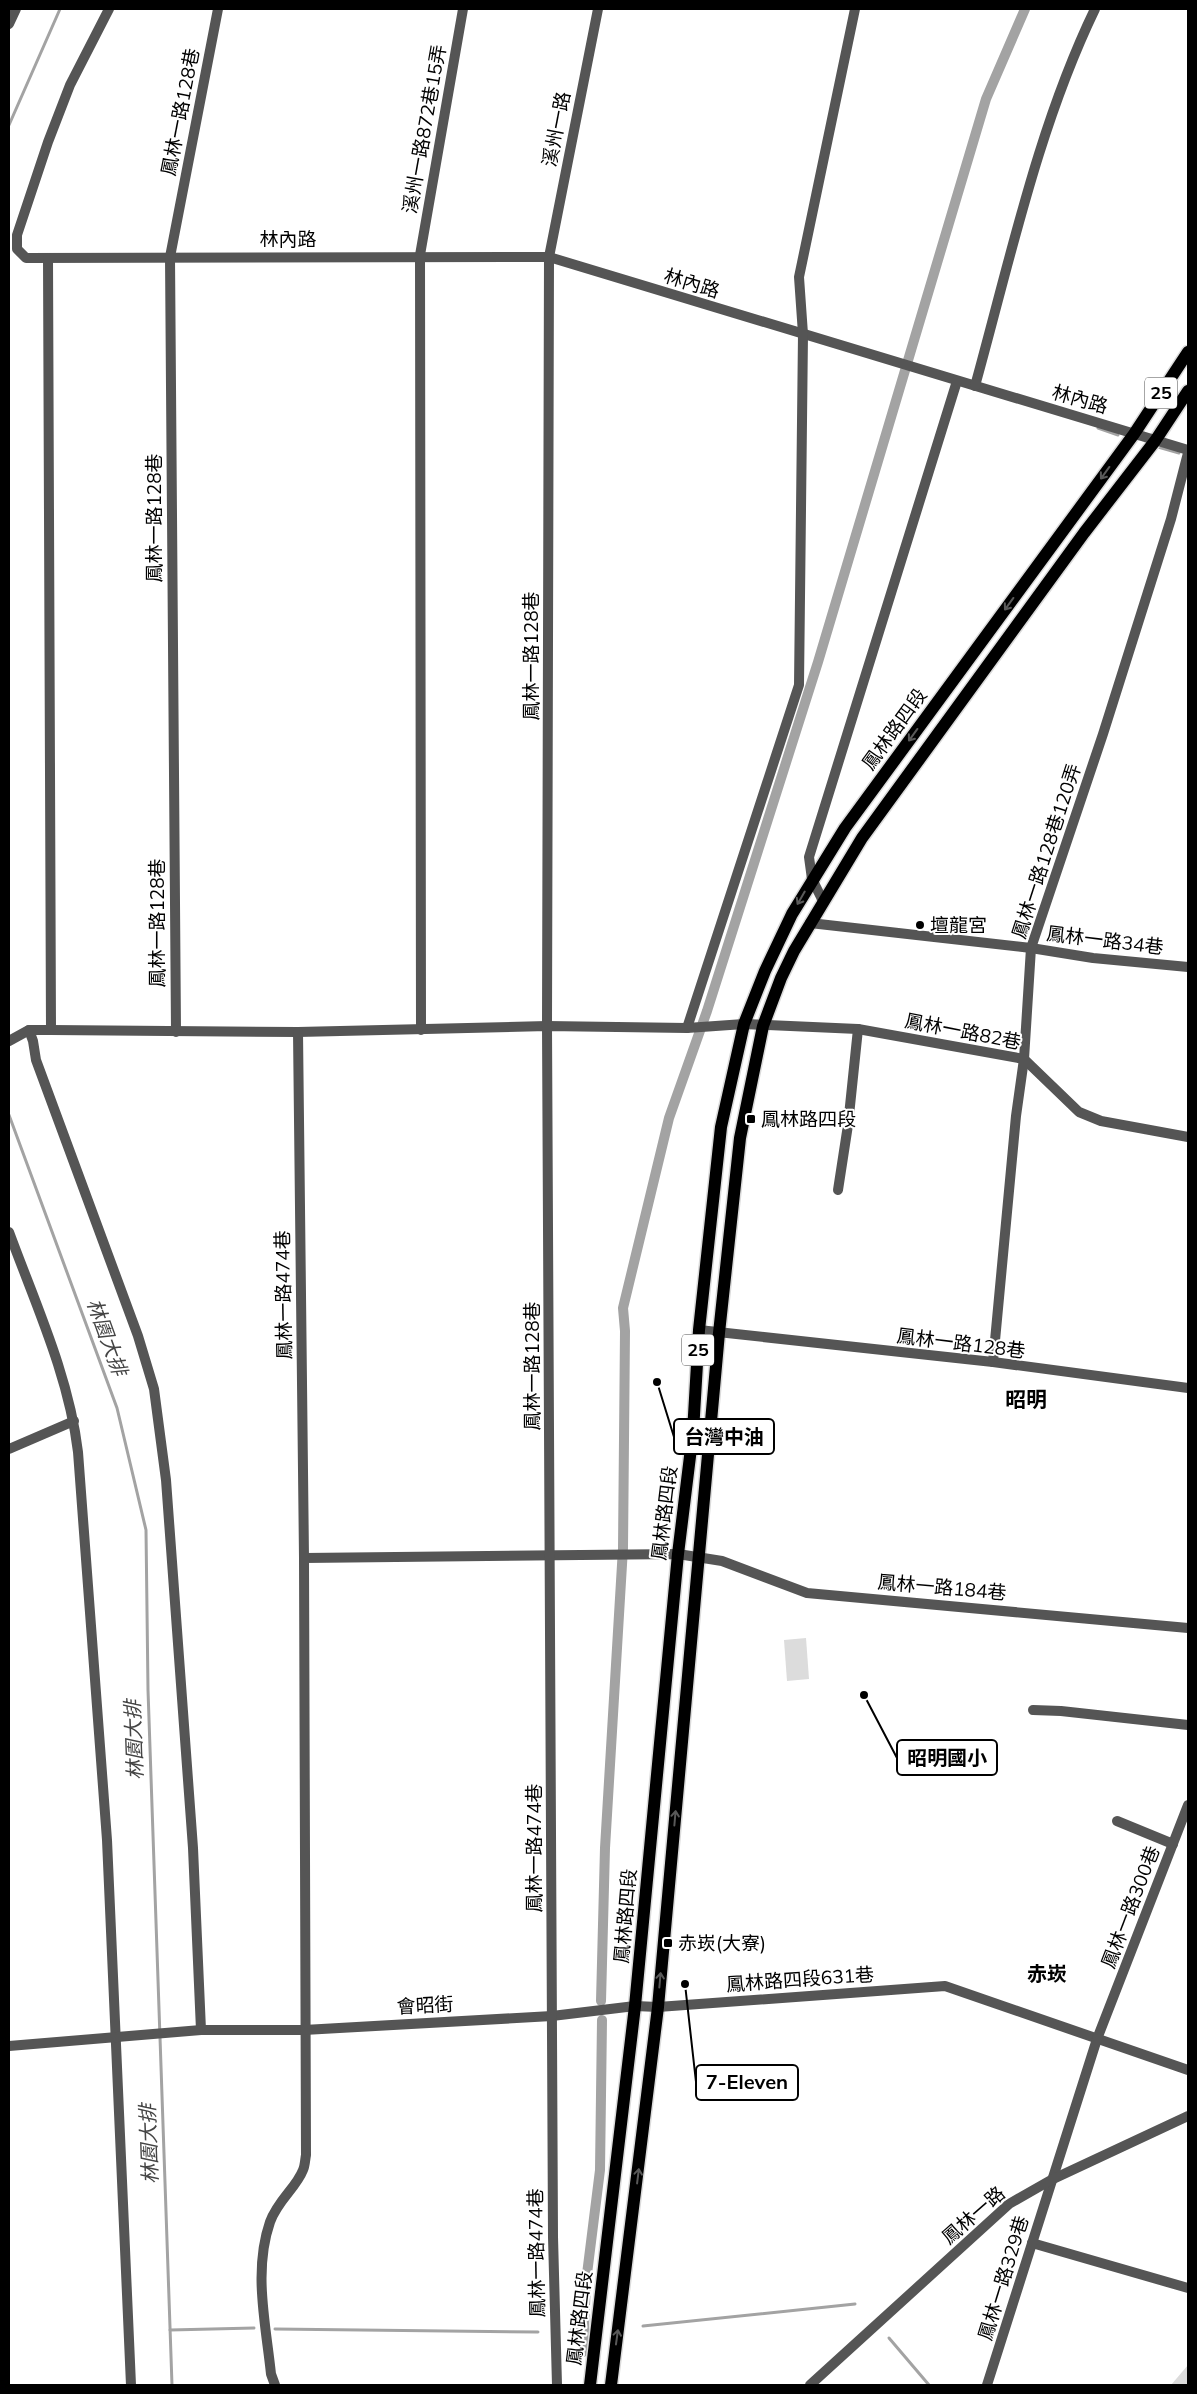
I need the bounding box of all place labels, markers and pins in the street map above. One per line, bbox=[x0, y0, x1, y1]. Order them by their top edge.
place label: 壇龍宮 bbox=[930, 913, 987, 937]
marker: 壇龍宮 bbox=[914, 919, 926, 931]
place label: 鳳林路四段 bbox=[761, 1107, 856, 1131]
marker: 鳳林路四段 bbox=[745, 1113, 757, 1125]
callout: 台灣中油 bbox=[674, 1419, 774, 1454]
callout: 昭明國小 bbox=[897, 1740, 997, 1775]
place label: 赤崁(大寮) bbox=[678, 1931, 766, 1955]
marker: 赤崁(大寮) bbox=[662, 1937, 674, 1949]
callout: 7-Eleven bbox=[696, 2065, 798, 2100]

